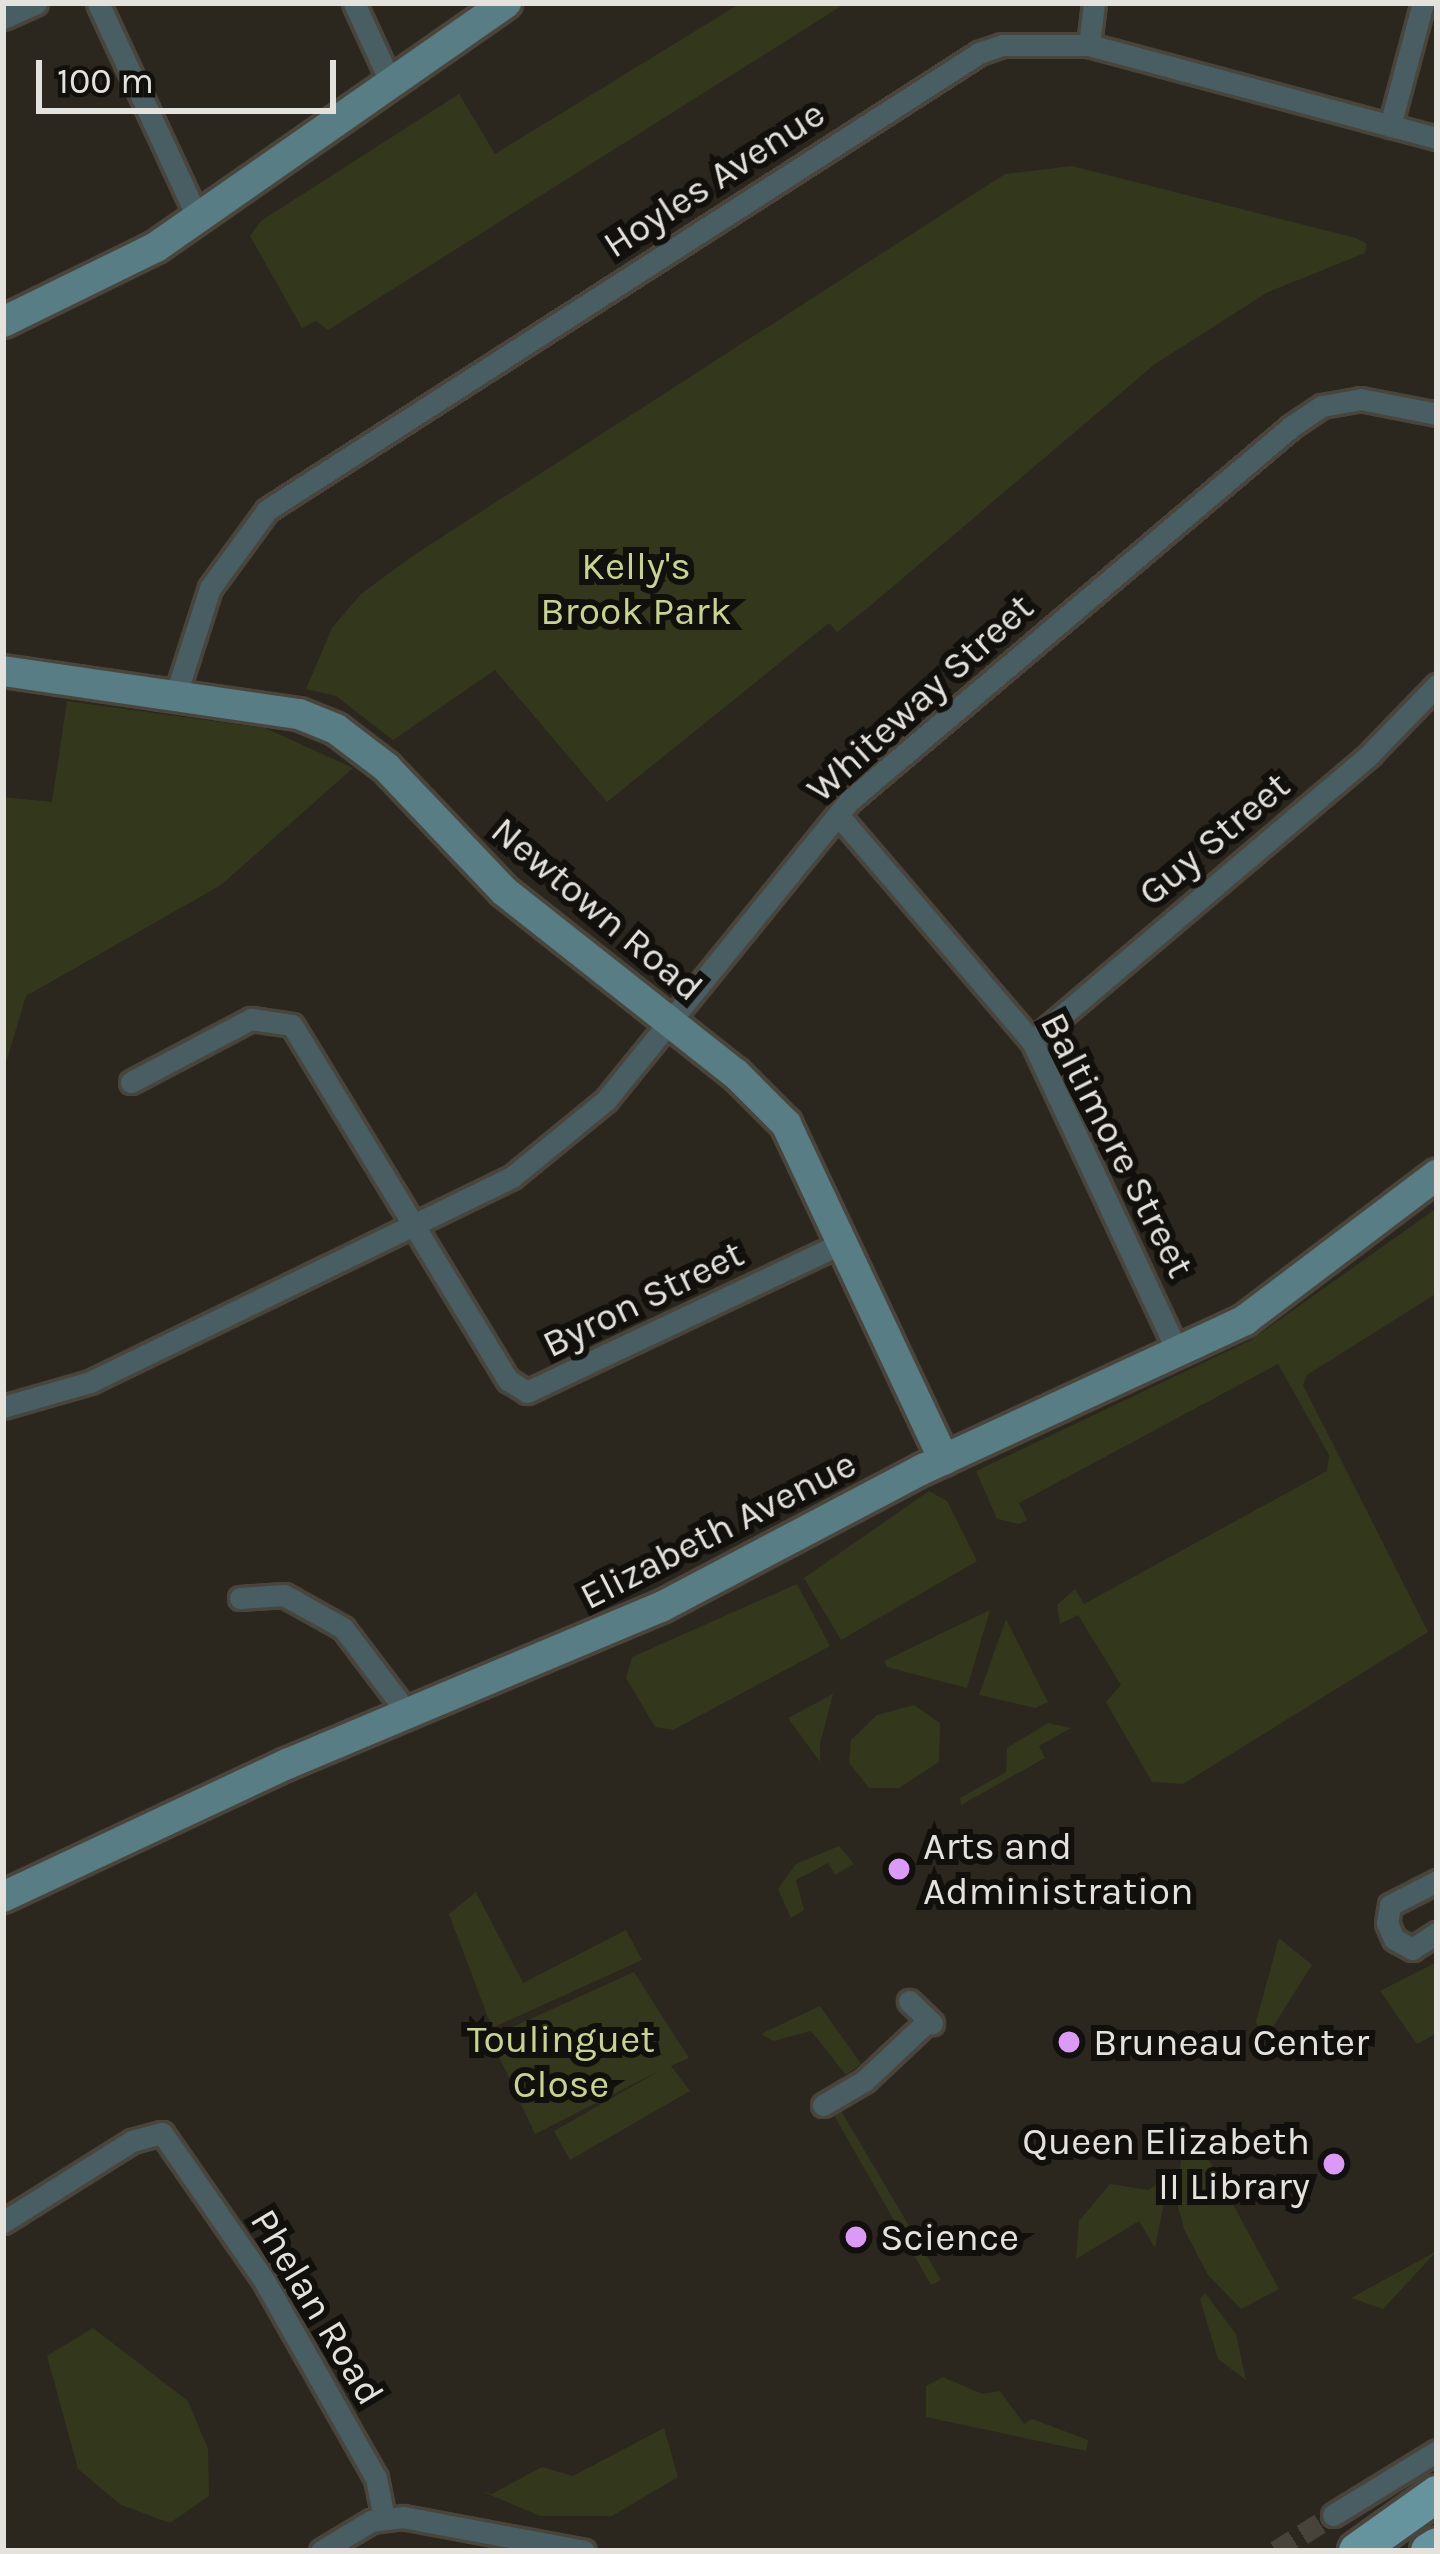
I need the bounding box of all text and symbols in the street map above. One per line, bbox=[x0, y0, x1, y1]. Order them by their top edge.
scale bar bbox=[42, 36, 342, 110]
text: 100 m bbox=[57, 60, 154, 102]
street label: Hoyles Avenue bbox=[594, 90, 834, 268]
park label: Kelly's Brook Park bbox=[540, 544, 732, 635]
street label: Whiteway Street bbox=[797, 584, 1043, 812]
street label: Guy Street bbox=[1129, 762, 1299, 916]
street label: Newtown Road bbox=[482, 807, 712, 1011]
street label: Baltimore Street bbox=[1030, 1005, 1204, 1285]
street label: Byron Street bbox=[535, 1230, 751, 1368]
street label: Elizabeth Avenue bbox=[572, 1440, 864, 1620]
place label: Arts and Administration bbox=[923, 1824, 1194, 1915]
marker: Arts and Administration bbox=[886, 1856, 912, 1882]
park label: Toulinguet Close bbox=[467, 2017, 655, 2108]
place label: Bruneau Center bbox=[1093, 2019, 1369, 2065]
marker: Bruneau Center bbox=[1056, 2029, 1082, 2055]
place label: Queen Elizabeth II Library bbox=[1022, 2119, 1310, 2210]
marker: Queen Elizabeth II Library bbox=[1321, 2151, 1347, 2177]
street label: Phelan Road bbox=[240, 2201, 394, 2413]
place label: Science bbox=[880, 2214, 1019, 2260]
marker: Science bbox=[843, 2224, 869, 2250]

